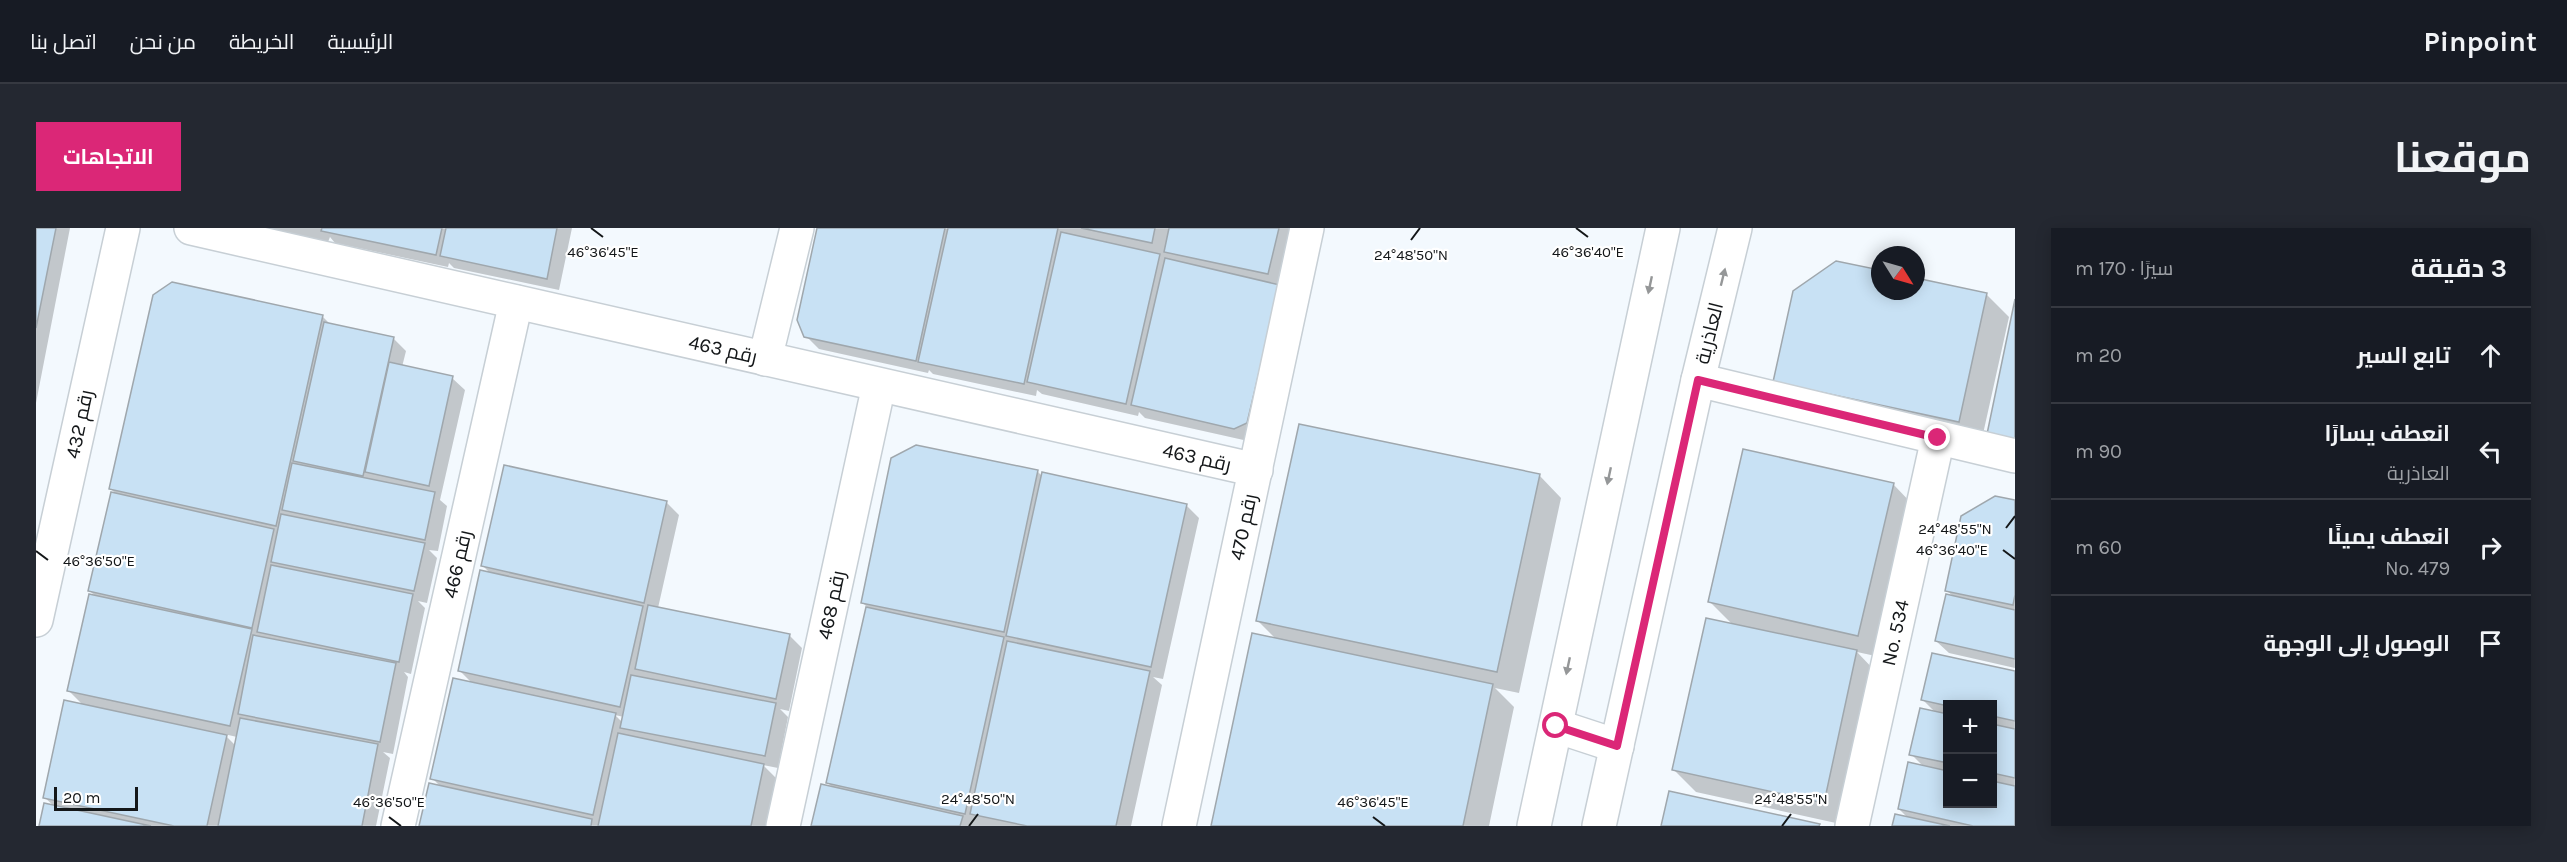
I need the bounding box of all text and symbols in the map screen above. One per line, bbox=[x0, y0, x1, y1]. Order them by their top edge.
text: Pinpoint bbox=[2424, 25, 2537, 58]
text: اتصل بنا bbox=[30, 30, 97, 54]
text: من نحن bbox=[130, 30, 196, 54]
text: الخريطة bbox=[229, 30, 294, 54]
text: الرئيسية bbox=[327, 30, 393, 54]
button: الاتجاهات bbox=[36, 122, 181, 191]
text: موقعنا bbox=[2394, 133, 2531, 183]
text: 46°36'45"E bbox=[567, 243, 639, 261]
text: 46°36'40"E bbox=[1552, 243, 1624, 261]
text: 24°48'50"N bbox=[1374, 246, 1448, 264]
north arrow bbox=[1871, 246, 1925, 300]
text: 3 دقيقة bbox=[2411, 253, 2507, 284]
text: سيرًا · 170 m bbox=[2075, 257, 2173, 280]
one-way arrow bbox=[1719, 268, 1729, 286]
one-way arrow bbox=[1645, 276, 1655, 294]
street label: العاذرية bbox=[1691, 300, 1728, 366]
street label: رقم 463 bbox=[686, 330, 759, 370]
icon: ahead bbox=[2474, 339, 2507, 372]
text: تابع السير bbox=[2357, 343, 2450, 369]
text: 20 m bbox=[2075, 344, 2122, 367]
street label: رقم 432 bbox=[61, 388, 100, 461]
text: انعطف يسارًا bbox=[2324, 421, 2450, 447]
route end bbox=[1924, 424, 1950, 450]
icon: left bbox=[2474, 435, 2507, 468]
street label: رقم 463 bbox=[1160, 438, 1233, 478]
text: 90 m bbox=[2075, 440, 2122, 463]
text: العاذرية bbox=[2387, 462, 2450, 485]
one-way arrow bbox=[1604, 467, 1614, 485]
street label: رقم 470 bbox=[1225, 492, 1264, 563]
text: 24°48'55"N bbox=[1918, 520, 1992, 538]
text: انعطف يمينًا bbox=[2327, 524, 2450, 550]
street label: رقم 466 bbox=[438, 528, 478, 601]
icon: right bbox=[2474, 531, 2507, 564]
text: 60 m bbox=[2075, 536, 2122, 559]
text: 46°36'40"E bbox=[1916, 541, 1988, 559]
text: 46°36'50"E bbox=[63, 552, 135, 570]
text: No. 479 bbox=[2385, 557, 2450, 580]
street label: رقم 468 bbox=[813, 568, 852, 642]
street label: No. 534 bbox=[1877, 597, 1914, 668]
icon: arrive bbox=[2474, 627, 2507, 660]
text: الوصول إلى الوجهة bbox=[2264, 631, 2450, 657]
one-way arrow bbox=[1563, 657, 1573, 676]
map controls bbox=[1943, 700, 1997, 808]
button: + bbox=[1943, 700, 1997, 754]
route start bbox=[1542, 712, 1568, 738]
button: − bbox=[1943, 754, 1997, 808]
scale bar bbox=[54, 784, 138, 812]
text: 20 m bbox=[63, 788, 101, 807]
text: 24°48'50"N bbox=[941, 790, 1015, 808]
text: 24°48'55"N bbox=[1754, 790, 1828, 808]
text: 46°36'50"E bbox=[353, 793, 425, 811]
text: 46°36'45"E bbox=[1337, 793, 1409, 811]

